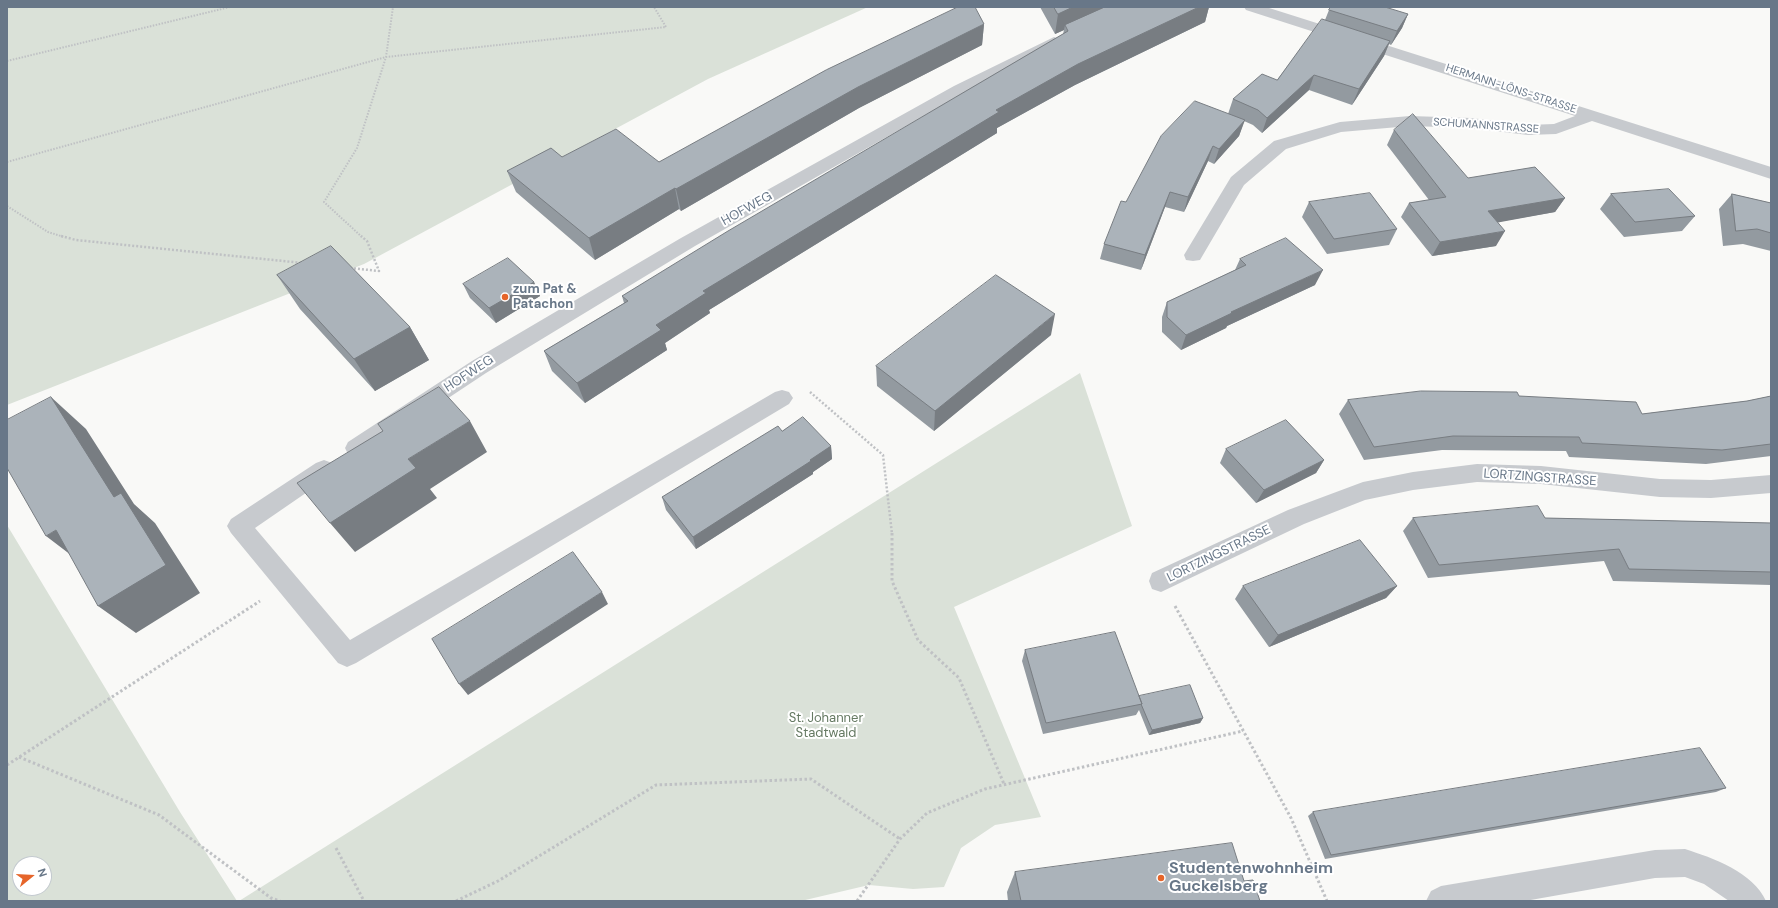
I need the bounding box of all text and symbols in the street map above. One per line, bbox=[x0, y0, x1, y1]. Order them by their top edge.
street label: HERMANN-LÖNS-STRASSE bbox=[1444, 62, 1578, 116]
street label: SCHUMANNSTRASSE bbox=[1433, 116, 1539, 136]
street label: HOFWEG bbox=[719, 189, 775, 229]
place label: zum Pat & Patachon bbox=[513, 282, 577, 313]
marker: zum Pat & Patachon bbox=[500, 292, 510, 302]
street label: HOFWEG bbox=[441, 352, 497, 396]
street label: LORTZINGSTRASSE bbox=[1483, 466, 1597, 490]
street label: LORTZINGSTRASSE bbox=[1165, 522, 1273, 586]
park label: St. Johanner Stadtwald bbox=[789, 711, 863, 742]
north arrow bbox=[12, 856, 52, 896]
place label: Studentenwohnheim Guckelsberg bbox=[1169, 859, 1333, 897]
text: N bbox=[35, 867, 50, 879]
marker: Studentenwohnheim Guckelsberg bbox=[1156, 873, 1166, 883]

